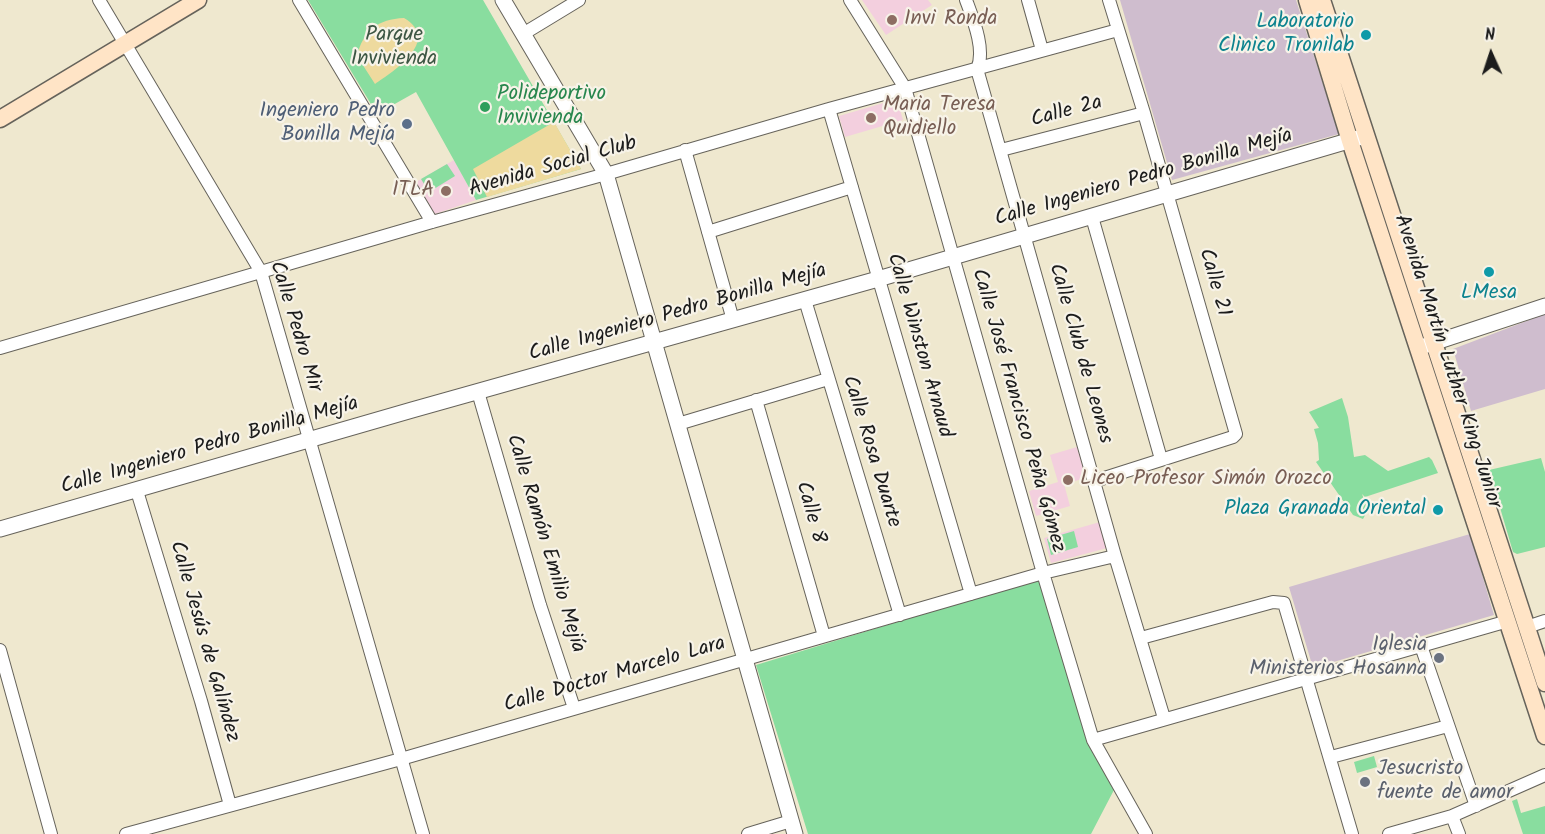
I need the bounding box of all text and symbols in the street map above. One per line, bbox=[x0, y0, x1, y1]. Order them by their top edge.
place label: Invi Ronda bbox=[904, 7, 997, 33]
place label: Laboratorio Clinico Tronilab bbox=[1218, 10, 1354, 60]
marker: Invi Ronda bbox=[885, 13, 899, 27]
park label: Parque Invivienda bbox=[351, 23, 437, 73]
text: N bbox=[1484, 23, 1496, 48]
north arrow bbox=[1461, 24, 1521, 84]
marker: Laboratorio Clinico Tronilab bbox=[1359, 28, 1373, 42]
place label: Polideportivo Invivienda bbox=[497, 82, 606, 132]
street label: Calle 2a bbox=[1029, 91, 1105, 135]
place label: Maria Teresa Quidiello bbox=[883, 93, 996, 143]
place label: Ingeniero Pedro Bonilla Mejía bbox=[260, 99, 395, 149]
marker: Polideportivo Invivienda bbox=[478, 100, 492, 114]
marker: Maria Teresa Quidiello bbox=[864, 111, 878, 125]
marker: Ingeniero Pedro Bonilla Mejía bbox=[400, 117, 414, 131]
street label: Calle Ingeniero Pedro Bonilla Mejía bbox=[992, 124, 1296, 234]
street label: Avenida Social Club bbox=[466, 132, 640, 204]
place label: ITLA bbox=[392, 178, 434, 204]
marker: ITLA bbox=[439, 184, 453, 198]
street label: Avenida Martín Luther King Junior bbox=[1387, 212, 1505, 512]
street label: Calle 21 bbox=[1191, 246, 1235, 320]
street label: Calle Winston Arnaud bbox=[880, 251, 956, 441]
street label: Calle Pedro Mir bbox=[262, 259, 326, 395]
street label: Calle Ingeniero Pedro Bonilla Mejía bbox=[526, 259, 830, 369]
street label: Calle Club de Leones bbox=[1041, 261, 1117, 447]
marker: LMesa bbox=[1482, 265, 1496, 279]
street label: Calle José Francisco Peña Gómez bbox=[964, 266, 1070, 556]
place label: LMesa bbox=[1461, 281, 1517, 307]
street label: Calle Rosa Duarte bbox=[835, 373, 905, 531]
street label: Calle Ingeniero Pedro Bonilla Mejía bbox=[58, 392, 362, 502]
street label: Calle Ramón Emilio Mejía bbox=[499, 432, 589, 656]
place label: Liceo Profesor Simón Orozco bbox=[1080, 467, 1332, 493]
marker: Liceo Profesor Simón Orozco bbox=[1061, 473, 1075, 487]
street label: Calle 8 bbox=[788, 479, 830, 547]
place label: Plaza Granada Oriental bbox=[1224, 497, 1426, 523]
marker: Plaza Granada Oriental bbox=[1431, 503, 1445, 517]
street label: Calle Jesús de Galíndez bbox=[162, 539, 244, 745]
street label: Calle Doctor Marcelo Lara bbox=[501, 632, 729, 720]
place label: Iglesia Ministerios Hosanna bbox=[1249, 633, 1427, 683]
marker: Iglesia Ministerios Hosanna bbox=[1432, 651, 1446, 665]
place label: Jesucristo fuente de amor bbox=[1377, 757, 1513, 807]
marker: Jesucristo fuente de amor bbox=[1358, 775, 1372, 789]

